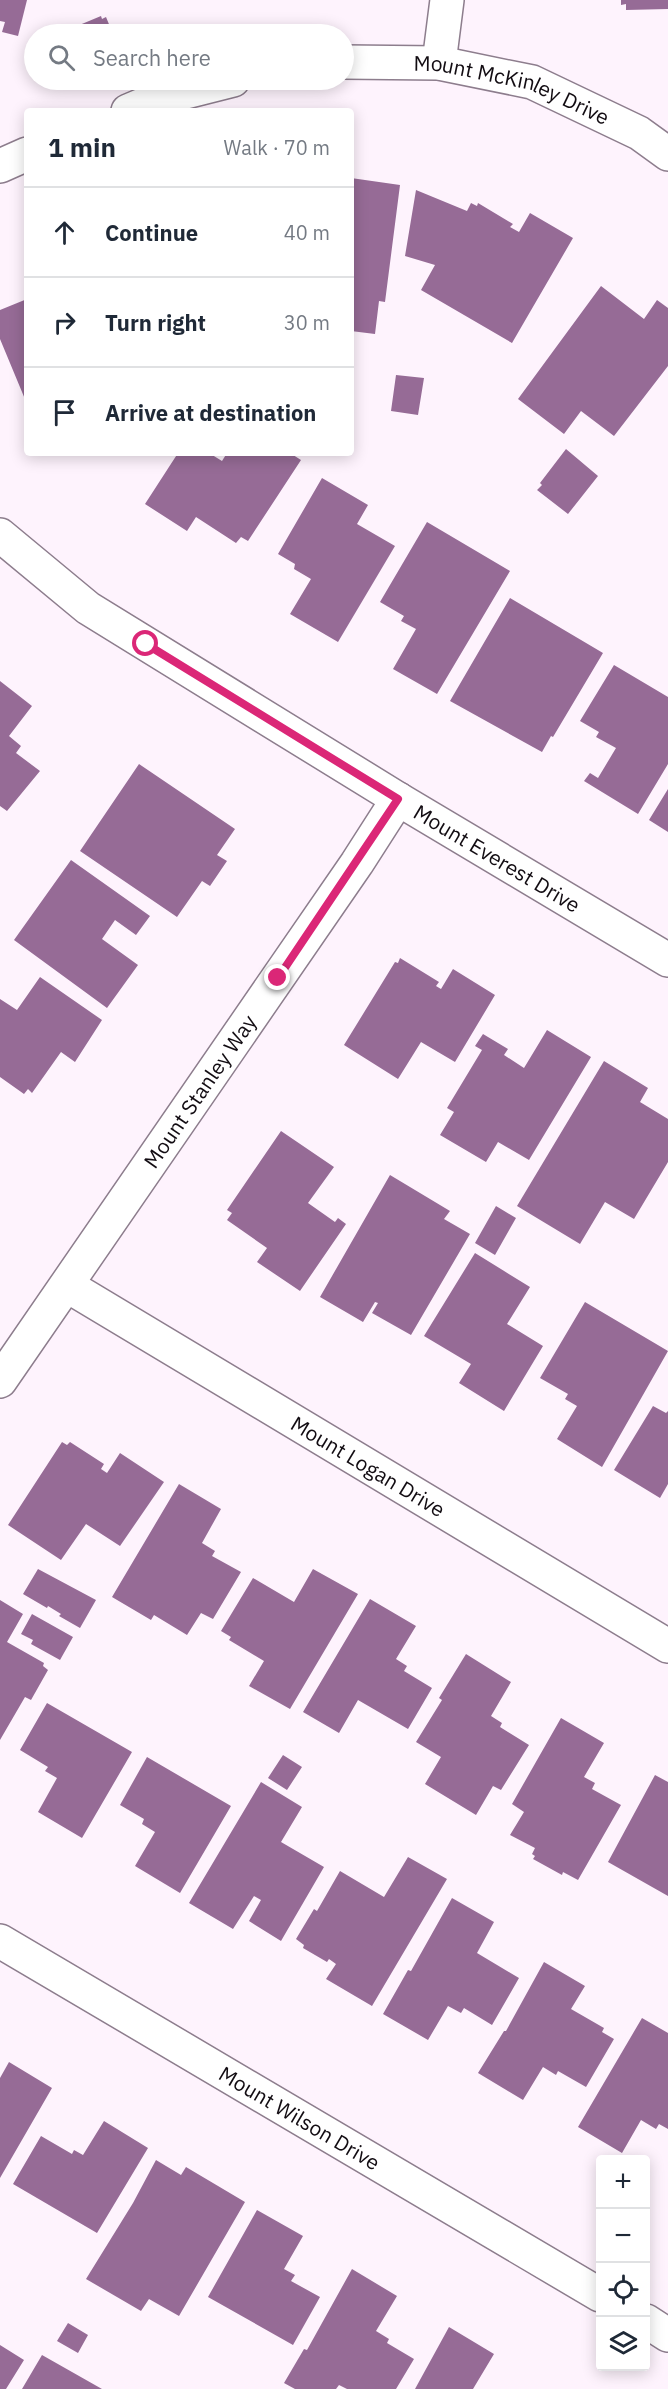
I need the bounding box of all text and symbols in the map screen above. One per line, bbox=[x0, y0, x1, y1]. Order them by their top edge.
search box bbox=[24, 24, 354, 90]
icon: search bbox=[45, 41, 78, 74]
text: Search here bbox=[93, 43, 211, 72]
street label: Mount McKinley Drive bbox=[414, 49, 614, 131]
text: 1 min bbox=[48, 130, 116, 164]
text: Walk · 70 m bbox=[224, 134, 330, 161]
icon: ahead bbox=[48, 216, 81, 249]
text: Continue bbox=[105, 218, 198, 247]
text: 40 m bbox=[284, 219, 330, 246]
icon: right bbox=[48, 306, 81, 339]
text: Turn right bbox=[105, 308, 206, 337]
text: 30 m bbox=[284, 309, 330, 336]
icon: arrive bbox=[48, 396, 81, 429]
text: Arrive at destination bbox=[105, 398, 316, 427]
route start bbox=[132, 630, 158, 656]
street label: Mount Everest Drive bbox=[409, 798, 586, 919]
route end bbox=[264, 964, 290, 990]
street label: Mount Stanley Way bbox=[137, 1008, 263, 1173]
street label: Mount Logan Drive bbox=[286, 1409, 450, 1523]
street label: Mount Wilson Drive bbox=[214, 2059, 385, 2176]
map controls bbox=[596, 2155, 650, 2371]
button: + bbox=[596, 2155, 650, 2209]
button: − bbox=[596, 2209, 650, 2263]
button: locate bbox=[596, 2263, 650, 2317]
button: layers bbox=[596, 2317, 650, 2371]

